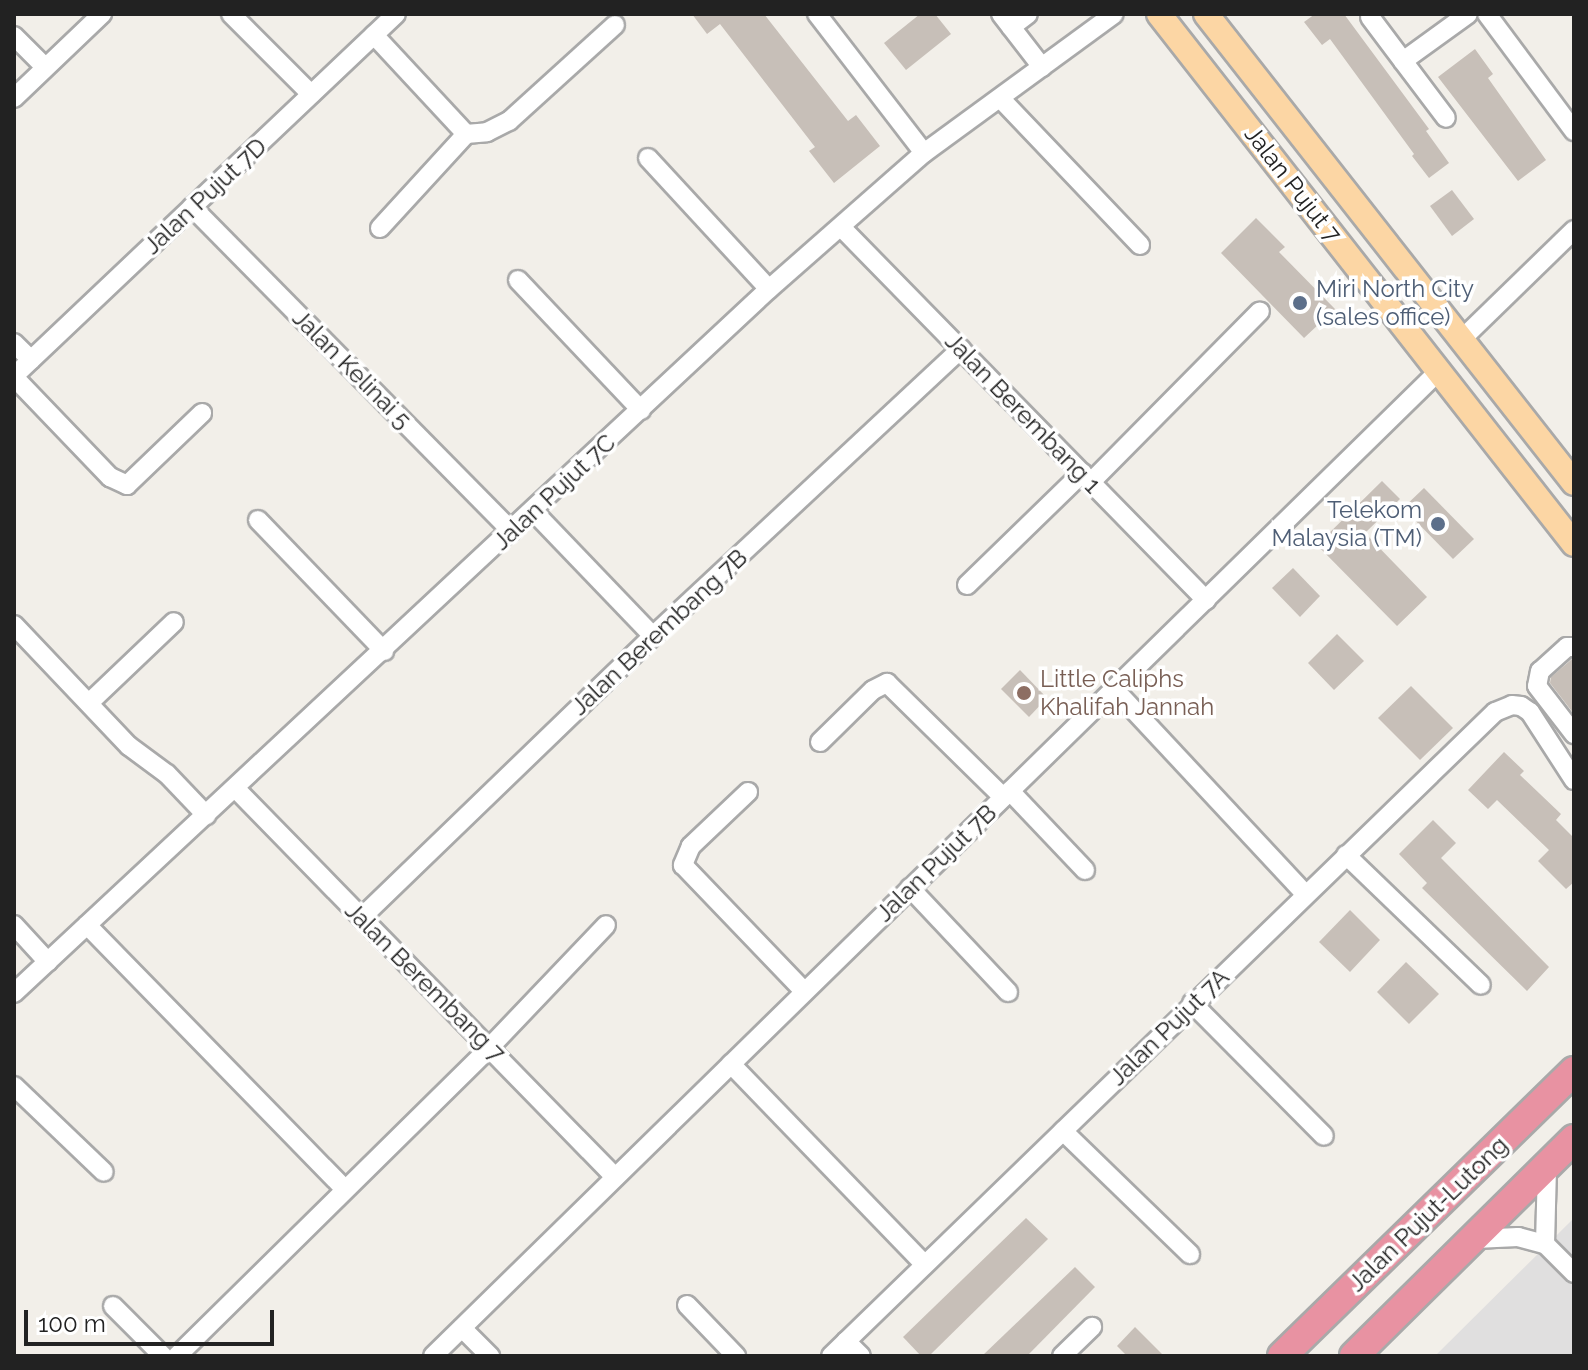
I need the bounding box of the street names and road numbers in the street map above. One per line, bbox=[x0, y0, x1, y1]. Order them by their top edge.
street label: Jalan Pujut 7 bbox=[1239, 120, 1347, 248]
street label: Jalan Pujut 7D bbox=[138, 132, 272, 260]
street label: Jalan Kelinai 5 bbox=[287, 304, 417, 434]
street label: Jalan Berembang 1 bbox=[939, 327, 1107, 499]
street label: Jalan Pujut 7C bbox=[487, 428, 621, 556]
street label: Jalan Berembang 7B bbox=[565, 543, 753, 721]
street label: Jalan Pujut 7B bbox=[870, 798, 1002, 928]
street label: Jalan Berembang 7 bbox=[339, 896, 511, 1068]
street label: Jalan Pujut 7A bbox=[1103, 963, 1235, 1091]
street label: Jalan Pujut-Lutong bbox=[1342, 1131, 1514, 1297]

